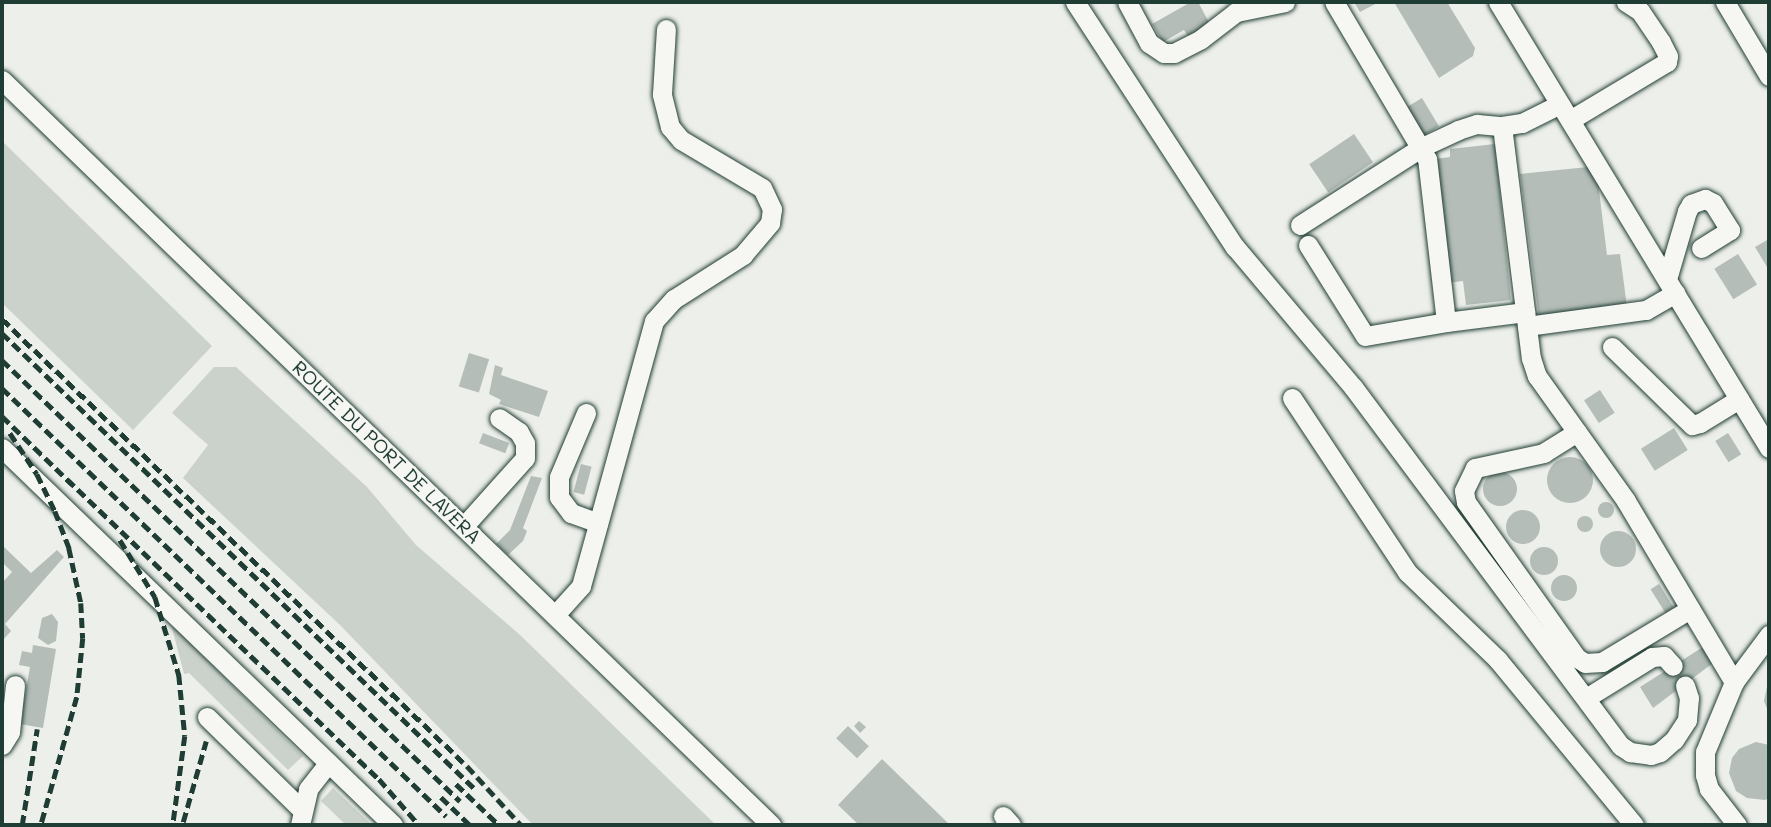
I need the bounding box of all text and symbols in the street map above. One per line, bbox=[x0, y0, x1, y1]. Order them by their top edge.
street label: ROUTE DU PORT DE LAVERA bbox=[288, 356, 486, 548]

